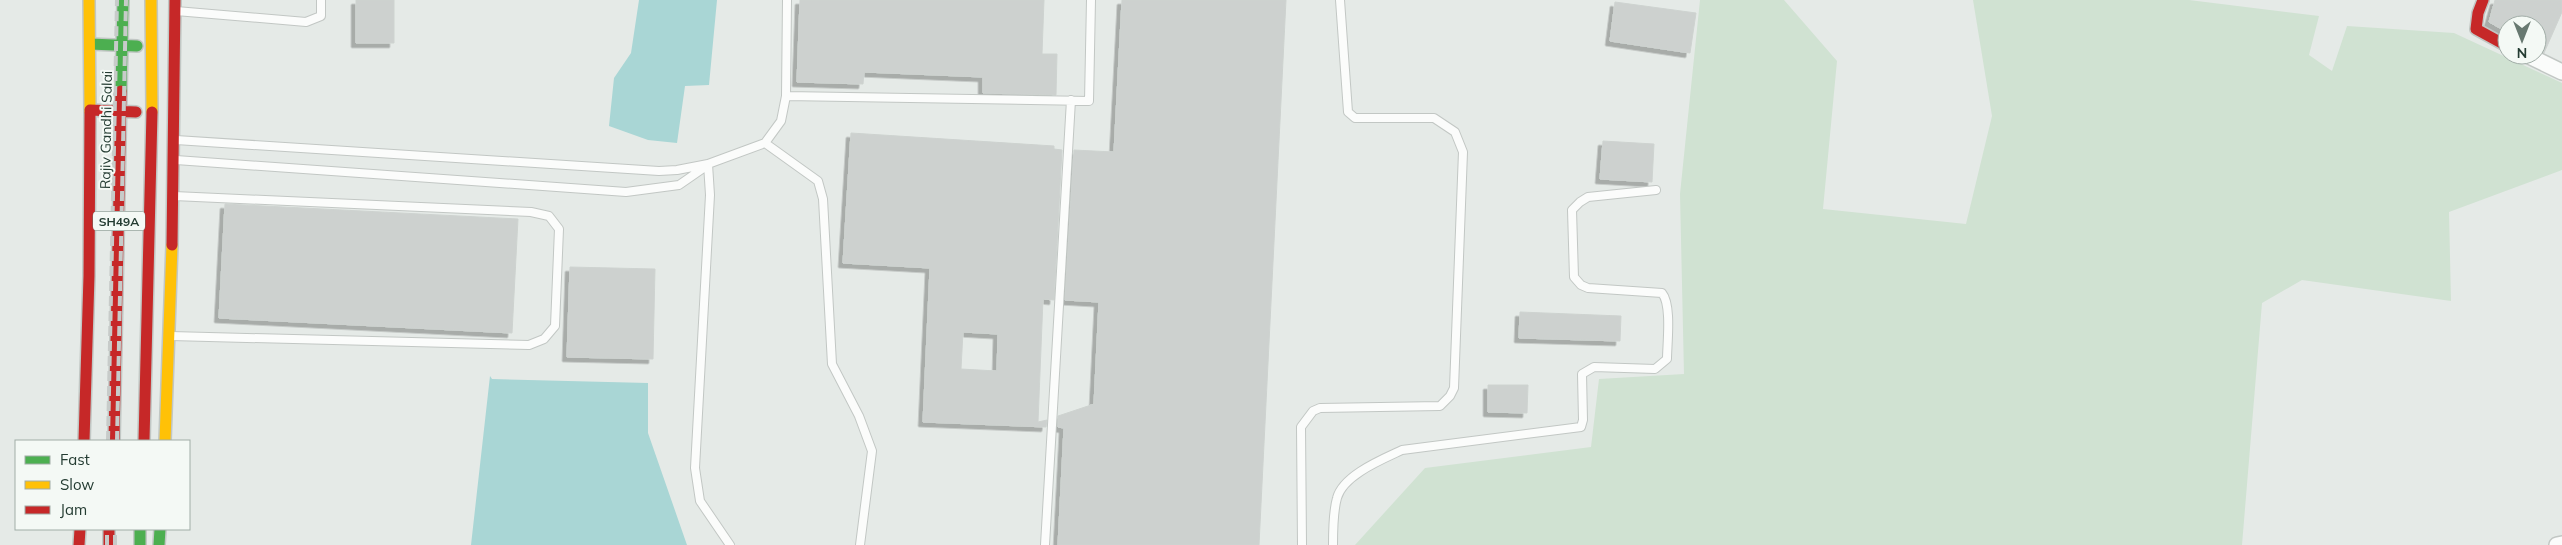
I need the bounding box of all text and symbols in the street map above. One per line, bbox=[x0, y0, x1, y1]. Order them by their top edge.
north arrow bbox=[2497, 15, 2547, 65]
text: N bbox=[2517, 44, 2527, 62]
street label: Rajiv Gandhi Salai bbox=[96, 71, 116, 189]
road number: SH49A bbox=[93, 212, 145, 230]
legend bbox=[15, 440, 190, 530]
text: Fast bbox=[60, 450, 90, 469]
text: Slow bbox=[60, 475, 94, 494]
text: Jam bbox=[60, 500, 87, 519]

